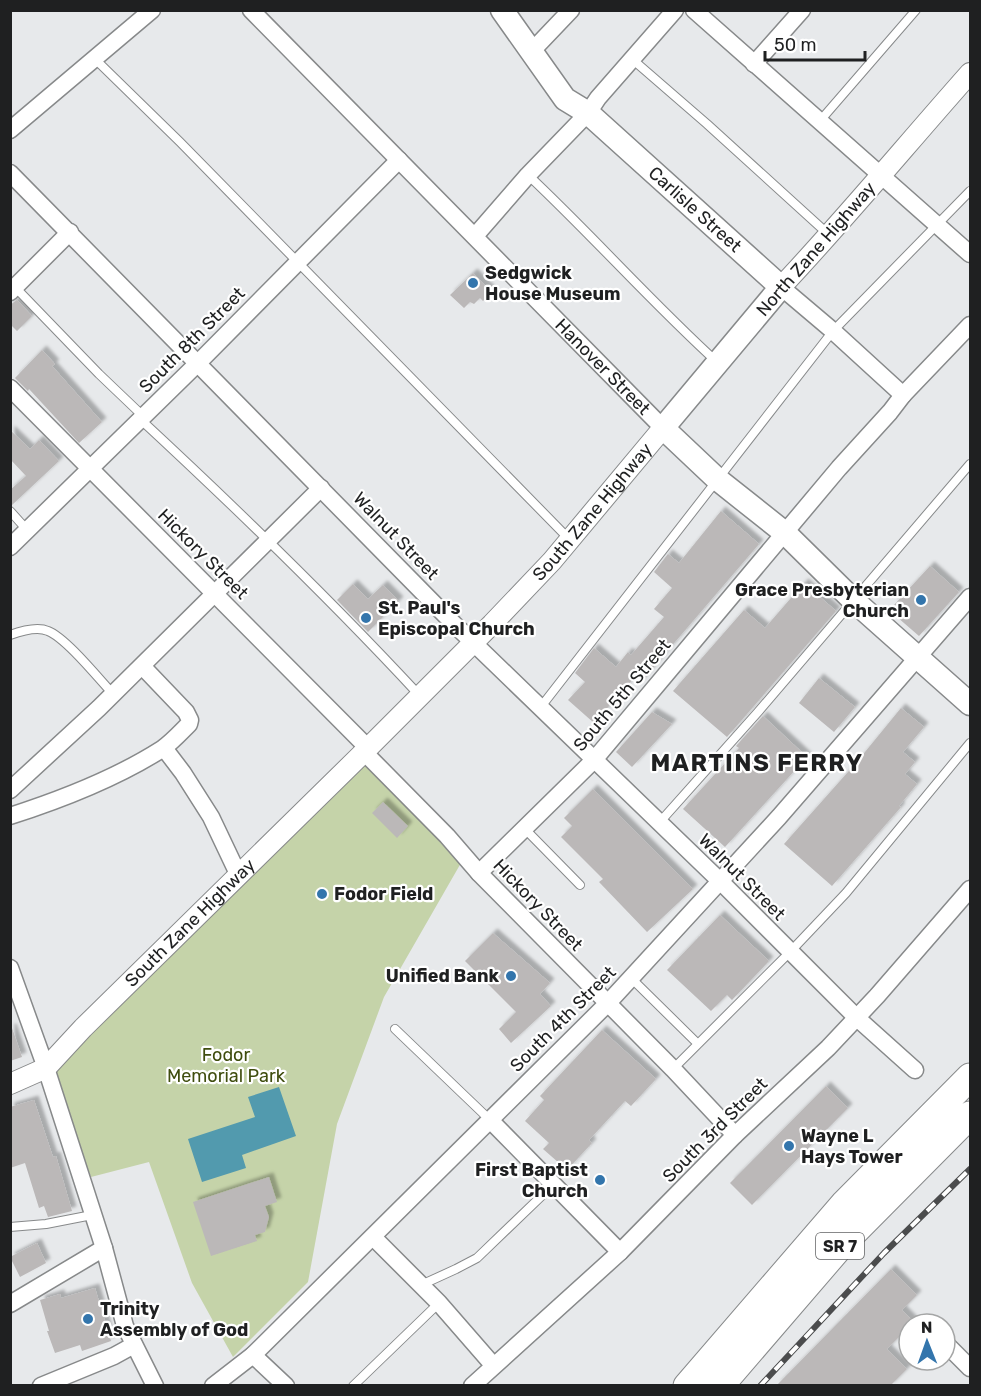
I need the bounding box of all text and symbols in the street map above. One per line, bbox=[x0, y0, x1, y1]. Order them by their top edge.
scale bar bbox=[765, 24, 866, 62]
text: 50 m bbox=[774, 34, 817, 56]
street label: Carlisle Street bbox=[644, 162, 746, 257]
street label: North Zane Highway bbox=[752, 177, 880, 321]
place label: Sedgwick House Museum bbox=[485, 262, 621, 305]
marker: Sedgwick House Museum bbox=[466, 276, 480, 290]
street label: South 8th Street bbox=[134, 282, 250, 398]
street label: Hanover Street bbox=[550, 314, 655, 420]
street label: South Zane Highway bbox=[528, 438, 657, 585]
street label: Walnut Street bbox=[349, 488, 443, 584]
street label: Hickory Street bbox=[153, 504, 253, 604]
place label: Grace Presbyterian Church bbox=[735, 579, 909, 622]
marker: Grace Presbyterian Church bbox=[914, 593, 928, 607]
place label: St. Paul's Episcopal Church bbox=[378, 597, 535, 640]
marker: St. Paul's Episcopal Church bbox=[359, 611, 373, 625]
street label: South 5th Street bbox=[569, 634, 675, 756]
district label: MARTINS FERRY bbox=[650, 749, 864, 777]
street label: Walnut Street bbox=[694, 829, 790, 925]
street label: South Zane Highway bbox=[120, 854, 260, 992]
street label: Hickory Street bbox=[489, 855, 587, 955]
place label: Fodor Field bbox=[334, 883, 433, 905]
marker: Fodor Field bbox=[315, 887, 329, 901]
street label: South 4th Street bbox=[506, 962, 620, 1076]
place label: Unified Bank bbox=[386, 965, 499, 987]
marker: Unified Bank bbox=[504, 969, 518, 983]
park label: Fodor Memorial Park bbox=[167, 1044, 286, 1087]
street label: South 3rd Street bbox=[658, 1073, 772, 1187]
place label: Wayne L Hays Tower bbox=[801, 1125, 903, 1168]
marker: Wayne L Hays Tower bbox=[782, 1139, 796, 1153]
place label: First Baptist Church bbox=[475, 1159, 588, 1202]
marker: First Baptist Church bbox=[593, 1173, 607, 1187]
road number: SR 7 bbox=[816, 1233, 864, 1259]
place label: Trinity Assembly of God bbox=[100, 1298, 248, 1341]
marker: Trinity Assembly of God bbox=[81, 1312, 95, 1326]
north arrow bbox=[897, 1312, 957, 1372]
text: N bbox=[921, 1318, 933, 1337]

